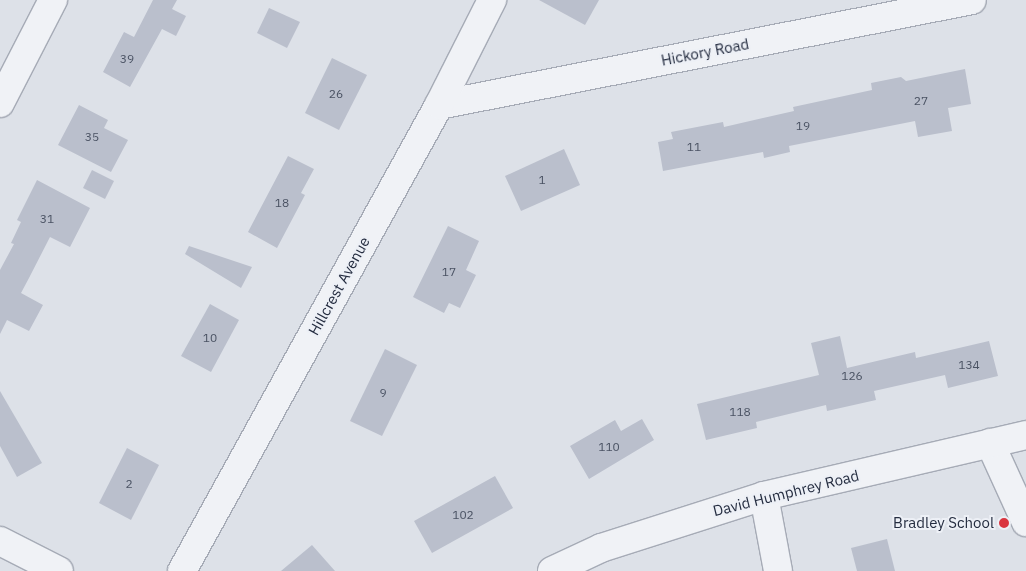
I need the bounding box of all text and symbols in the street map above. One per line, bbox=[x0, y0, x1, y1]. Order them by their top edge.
street label: Hickory Road bbox=[660, 35, 750, 69]
house number: 39 bbox=[120, 52, 134, 66]
house number: 26 bbox=[329, 87, 343, 101]
house number: 27 bbox=[914, 94, 928, 108]
house number: 19 bbox=[796, 119, 810, 133]
house number: 35 bbox=[85, 130, 99, 144]
house number: 11 bbox=[687, 140, 701, 154]
house number: 1 bbox=[538, 173, 546, 187]
house number: 18 bbox=[275, 196, 289, 210]
house number: 31 bbox=[40, 212, 54, 226]
street label: Hillcrest Avenue bbox=[305, 234, 373, 338]
house number: 17 bbox=[442, 265, 456, 279]
house number: 10 bbox=[203, 331, 217, 345]
house number: 134 bbox=[958, 358, 980, 372]
house number: 126 bbox=[841, 369, 863, 383]
house number: 9 bbox=[379, 386, 387, 400]
house number: 118 bbox=[729, 405, 751, 419]
house number: 110 bbox=[598, 440, 620, 454]
street label: David Humphrey Road bbox=[711, 466, 861, 520]
house number: 2 bbox=[125, 477, 133, 491]
house number: 102 bbox=[452, 508, 474, 522]
place label: Bradley School bbox=[893, 514, 994, 532]
marker: Bradley School bbox=[998, 517, 1010, 529]

